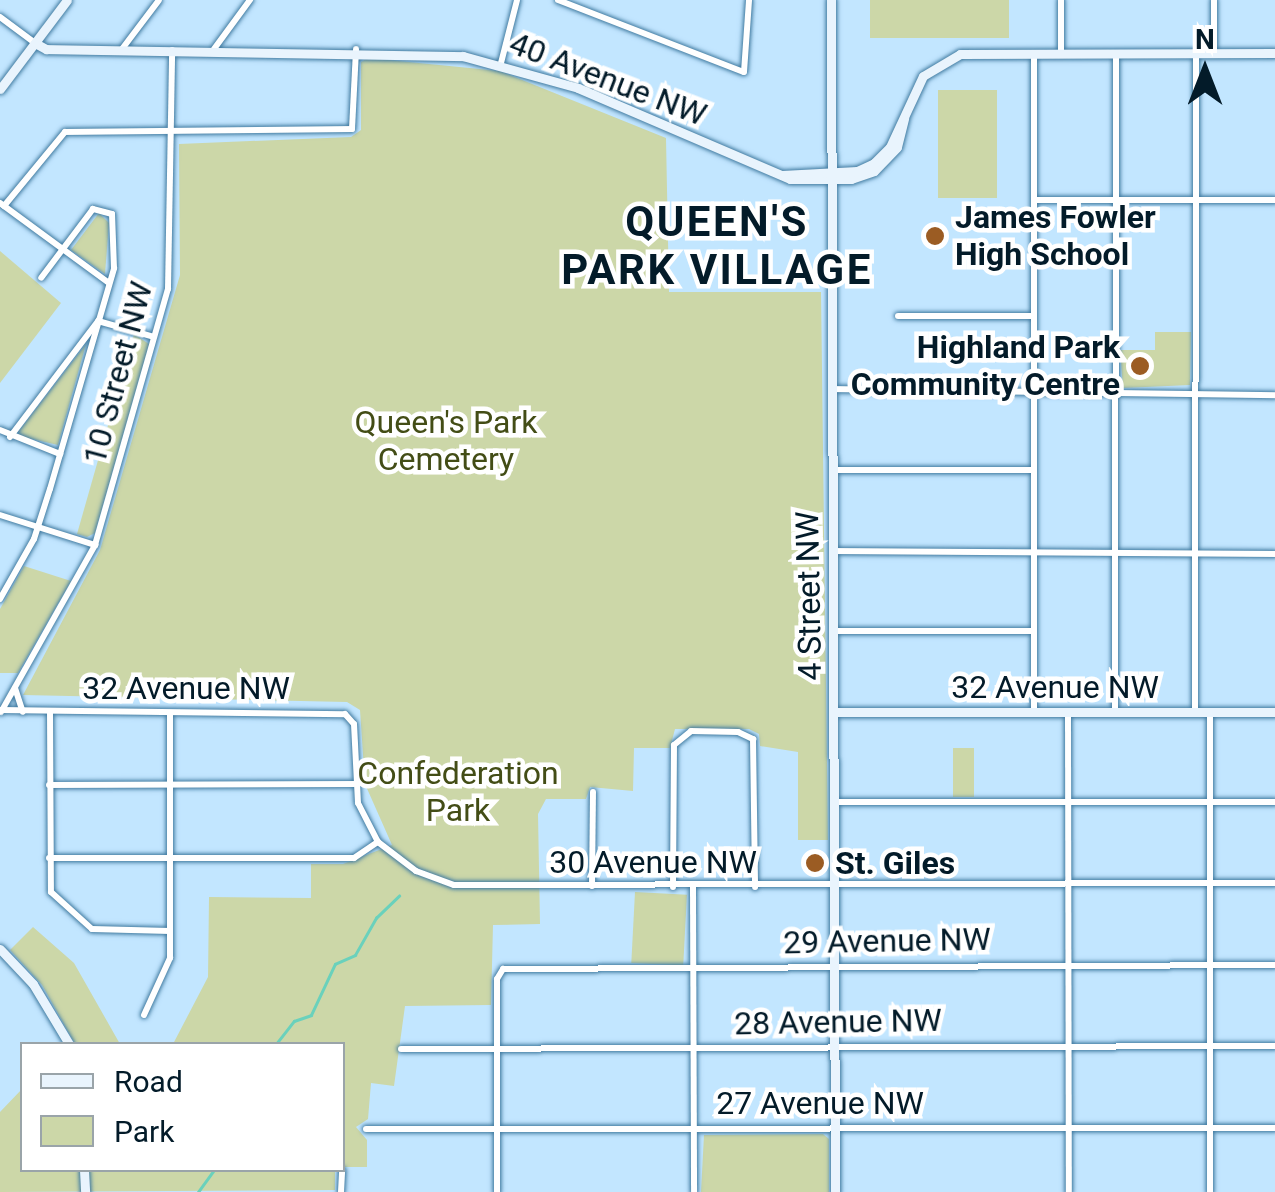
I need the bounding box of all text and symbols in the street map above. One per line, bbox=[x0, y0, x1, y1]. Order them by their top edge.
north arrow bbox=[1155, 20, 1255, 120]
text: N bbox=[1195, 23, 1215, 56]
street label: 40 Avenue NW bbox=[504, 24, 712, 134]
district label: QUEEN'S PARK VILLAGE bbox=[561, 197, 873, 296]
place label: James Fowler High School bbox=[955, 199, 1156, 274]
marker: James Fowler High School bbox=[924, 225, 946, 247]
street label: 10 Street NW bbox=[75, 277, 161, 469]
place label: Highland Park Community Centre bbox=[851, 329, 1120, 404]
marker: Highland Park Community Centre bbox=[1129, 355, 1151, 377]
park label: Queen's Park Cemetery bbox=[355, 404, 537, 479]
street label: 4 Street NW bbox=[788, 511, 830, 681]
street label: 32 Avenue NW bbox=[951, 668, 1159, 706]
street label: 32 Avenue NW bbox=[82, 669, 290, 707]
park label: Confederation Park bbox=[357, 755, 559, 830]
street label: 30 Avenue NW bbox=[549, 843, 757, 881]
place label: St. Giles bbox=[835, 844, 955, 882]
marker: St. Giles bbox=[804, 852, 826, 874]
street label: 29 Avenue NW bbox=[783, 920, 991, 962]
street label: 28 Avenue NW bbox=[734, 1001, 942, 1043]
legend bbox=[20, 1042, 345, 1172]
text: Road bbox=[114, 1064, 183, 1099]
street label: 27 Avenue NW bbox=[716, 1084, 924, 1122]
text: Park bbox=[114, 1114, 174, 1149]

